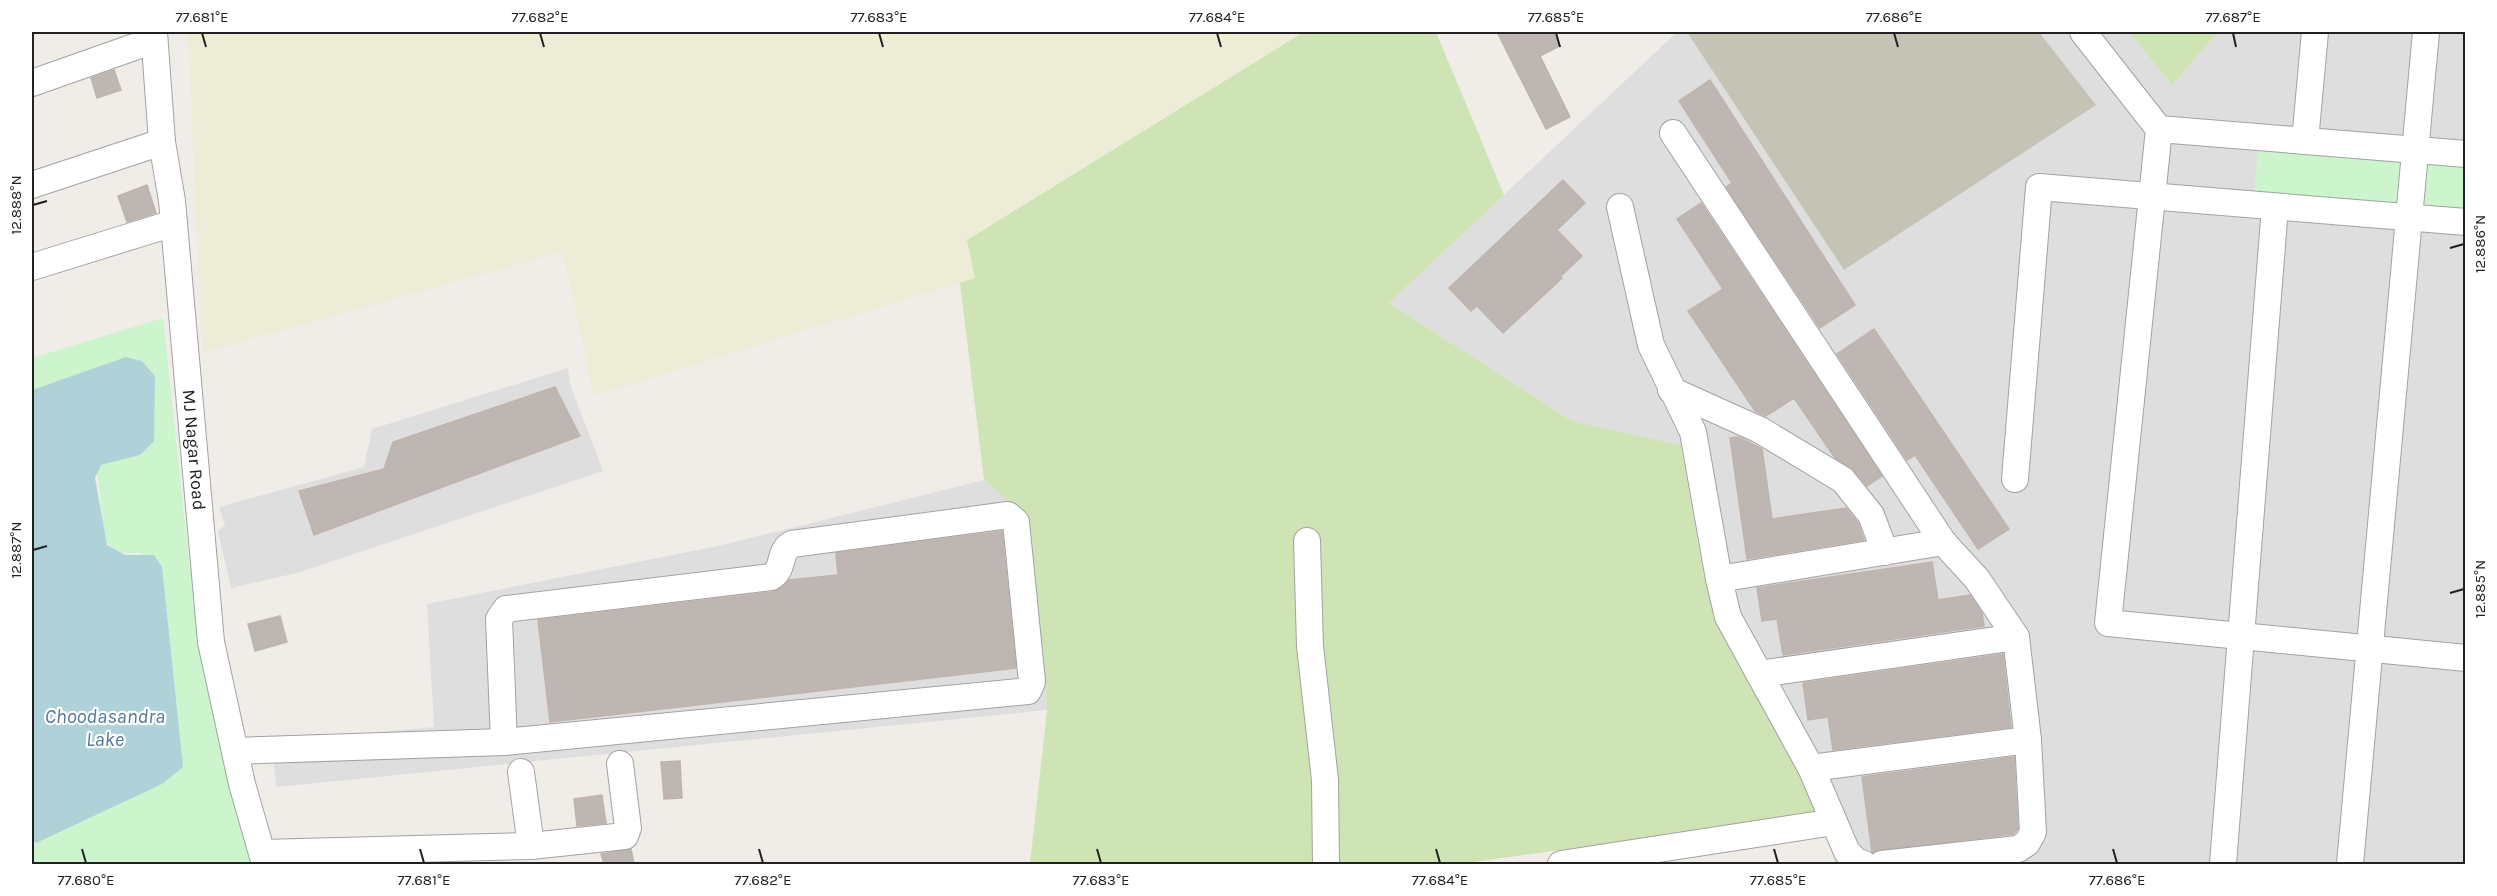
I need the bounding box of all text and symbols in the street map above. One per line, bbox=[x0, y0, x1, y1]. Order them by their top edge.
text: 77.681°E bbox=[175, 8, 229, 26]
text: 77.682°E bbox=[512, 8, 568, 26]
text: 77.683°E bbox=[851, 8, 907, 26]
text: 77.684°E bbox=[1189, 8, 1245, 26]
text: 77.685°E bbox=[1528, 8, 1584, 26]
text: 77.686°E bbox=[1866, 8, 1922, 26]
text: 77.687°E bbox=[2205, 8, 2261, 26]
text: 12.888°N bbox=[7, 175, 25, 235]
text: 12.886°N bbox=[2471, 215, 2489, 273]
street label: MJ Nagar Road bbox=[178, 388, 210, 511]
text: 12.887°N bbox=[7, 521, 25, 579]
text: 12.885°N bbox=[2471, 560, 2489, 618]
water label: Choodasandra Lake bbox=[45, 705, 165, 751]
text: 77.680°E bbox=[57, 871, 115, 889]
text: 77.681°E bbox=[397, 871, 451, 889]
text: 77.682°E bbox=[735, 871, 791, 889]
text: 77.683°E bbox=[1073, 871, 1129, 889]
text: 77.684°E bbox=[1412, 871, 1468, 889]
text: 77.685°E bbox=[1750, 871, 1806, 889]
text: 77.686°E bbox=[2089, 871, 2145, 889]

